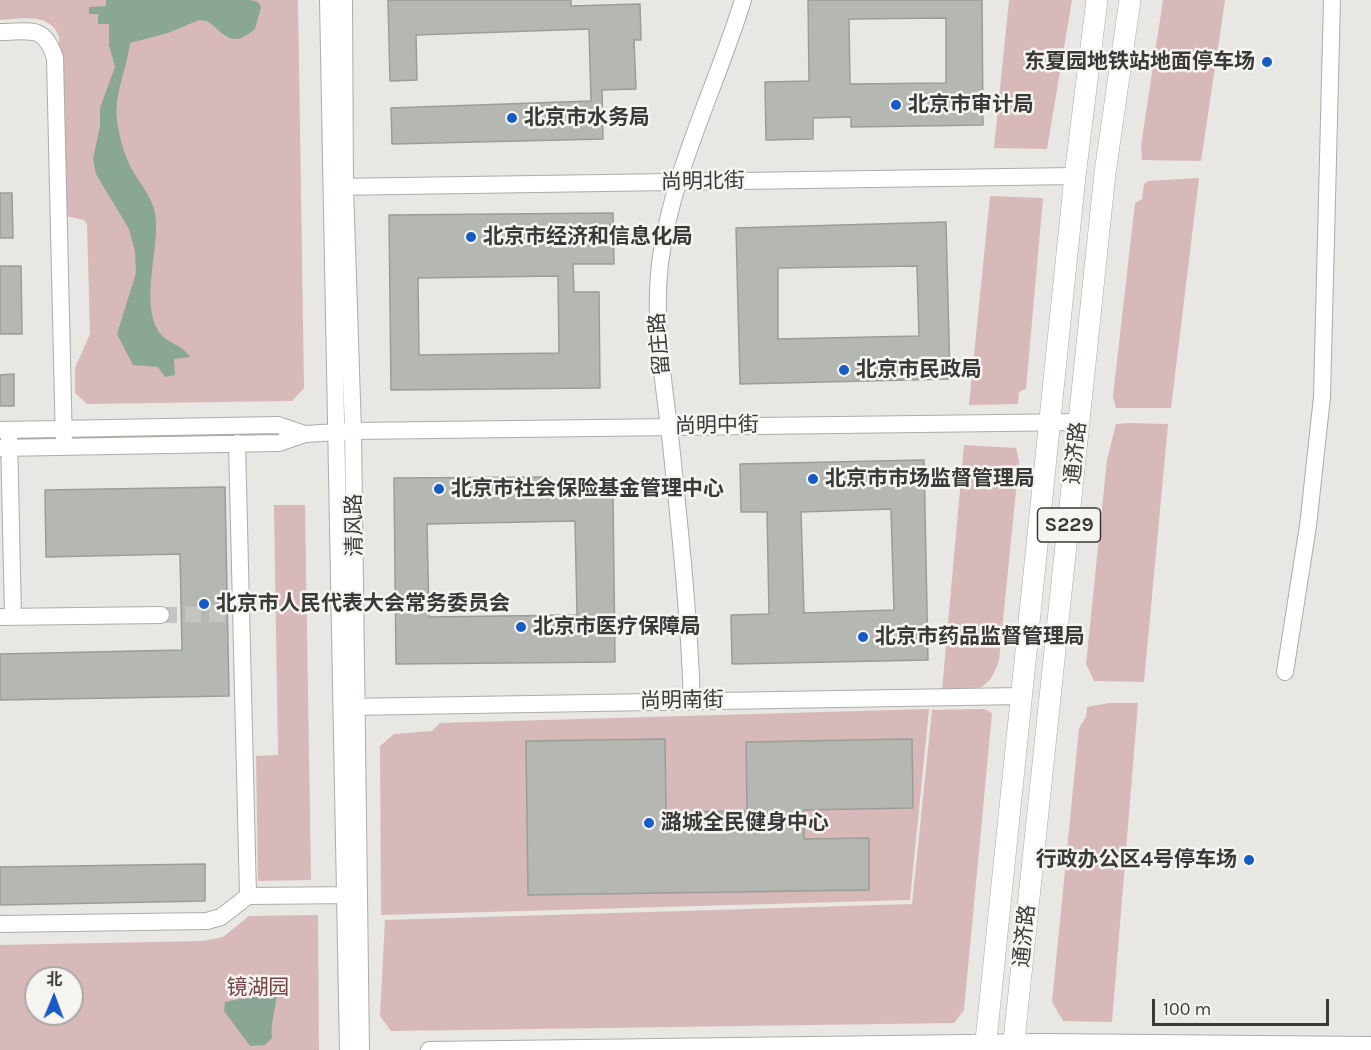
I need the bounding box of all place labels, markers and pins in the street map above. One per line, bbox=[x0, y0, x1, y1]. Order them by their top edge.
place label: 东夏园地铁站地面停车场 bbox=[1024, 49, 1255, 75]
marker: 东夏园地铁站地面停车场 bbox=[1260, 55, 1274, 69]
place label: 北京市审计局 bbox=[908, 92, 1034, 118]
marker: 北京市审计局 bbox=[889, 98, 903, 112]
place label: 北京市水务局 bbox=[524, 105, 650, 131]
marker: 北京市水务局 bbox=[505, 111, 519, 125]
place label: 北京市经济和信息化局 bbox=[483, 224, 693, 250]
marker: 北京市经济和信息化局 bbox=[464, 230, 478, 244]
place label: 北京市民政局 bbox=[856, 357, 982, 383]
marker: 北京市民政局 bbox=[837, 363, 851, 377]
place label: 北京市市场监督管理局 bbox=[825, 466, 1035, 492]
marker: 北京市市场监督管理局 bbox=[806, 472, 820, 486]
place label: 北京市社会保险基金管理中心 bbox=[451, 476, 724, 502]
marker: 北京市社会保险基金管理中心 bbox=[432, 482, 446, 496]
place label: 北京市人民代表大会常务委员会 bbox=[216, 591, 510, 617]
marker: 北京市人民代表大会常务委员会 bbox=[197, 597, 211, 611]
place label: 北京市医疗保障局 bbox=[533, 614, 701, 640]
marker: 北京市医疗保障局 bbox=[514, 620, 528, 634]
place label: 北京市药品监督管理局 bbox=[875, 624, 1085, 650]
marker: 北京市药品监督管理局 bbox=[856, 630, 870, 644]
place label: 潞城全民健身中心 bbox=[661, 810, 829, 836]
marker: 潞城全民健身中心 bbox=[642, 816, 656, 830]
place label: 行政办公区4号停车场 bbox=[1036, 847, 1237, 873]
marker: 行政办公区4号停车场 bbox=[1242, 853, 1256, 867]

